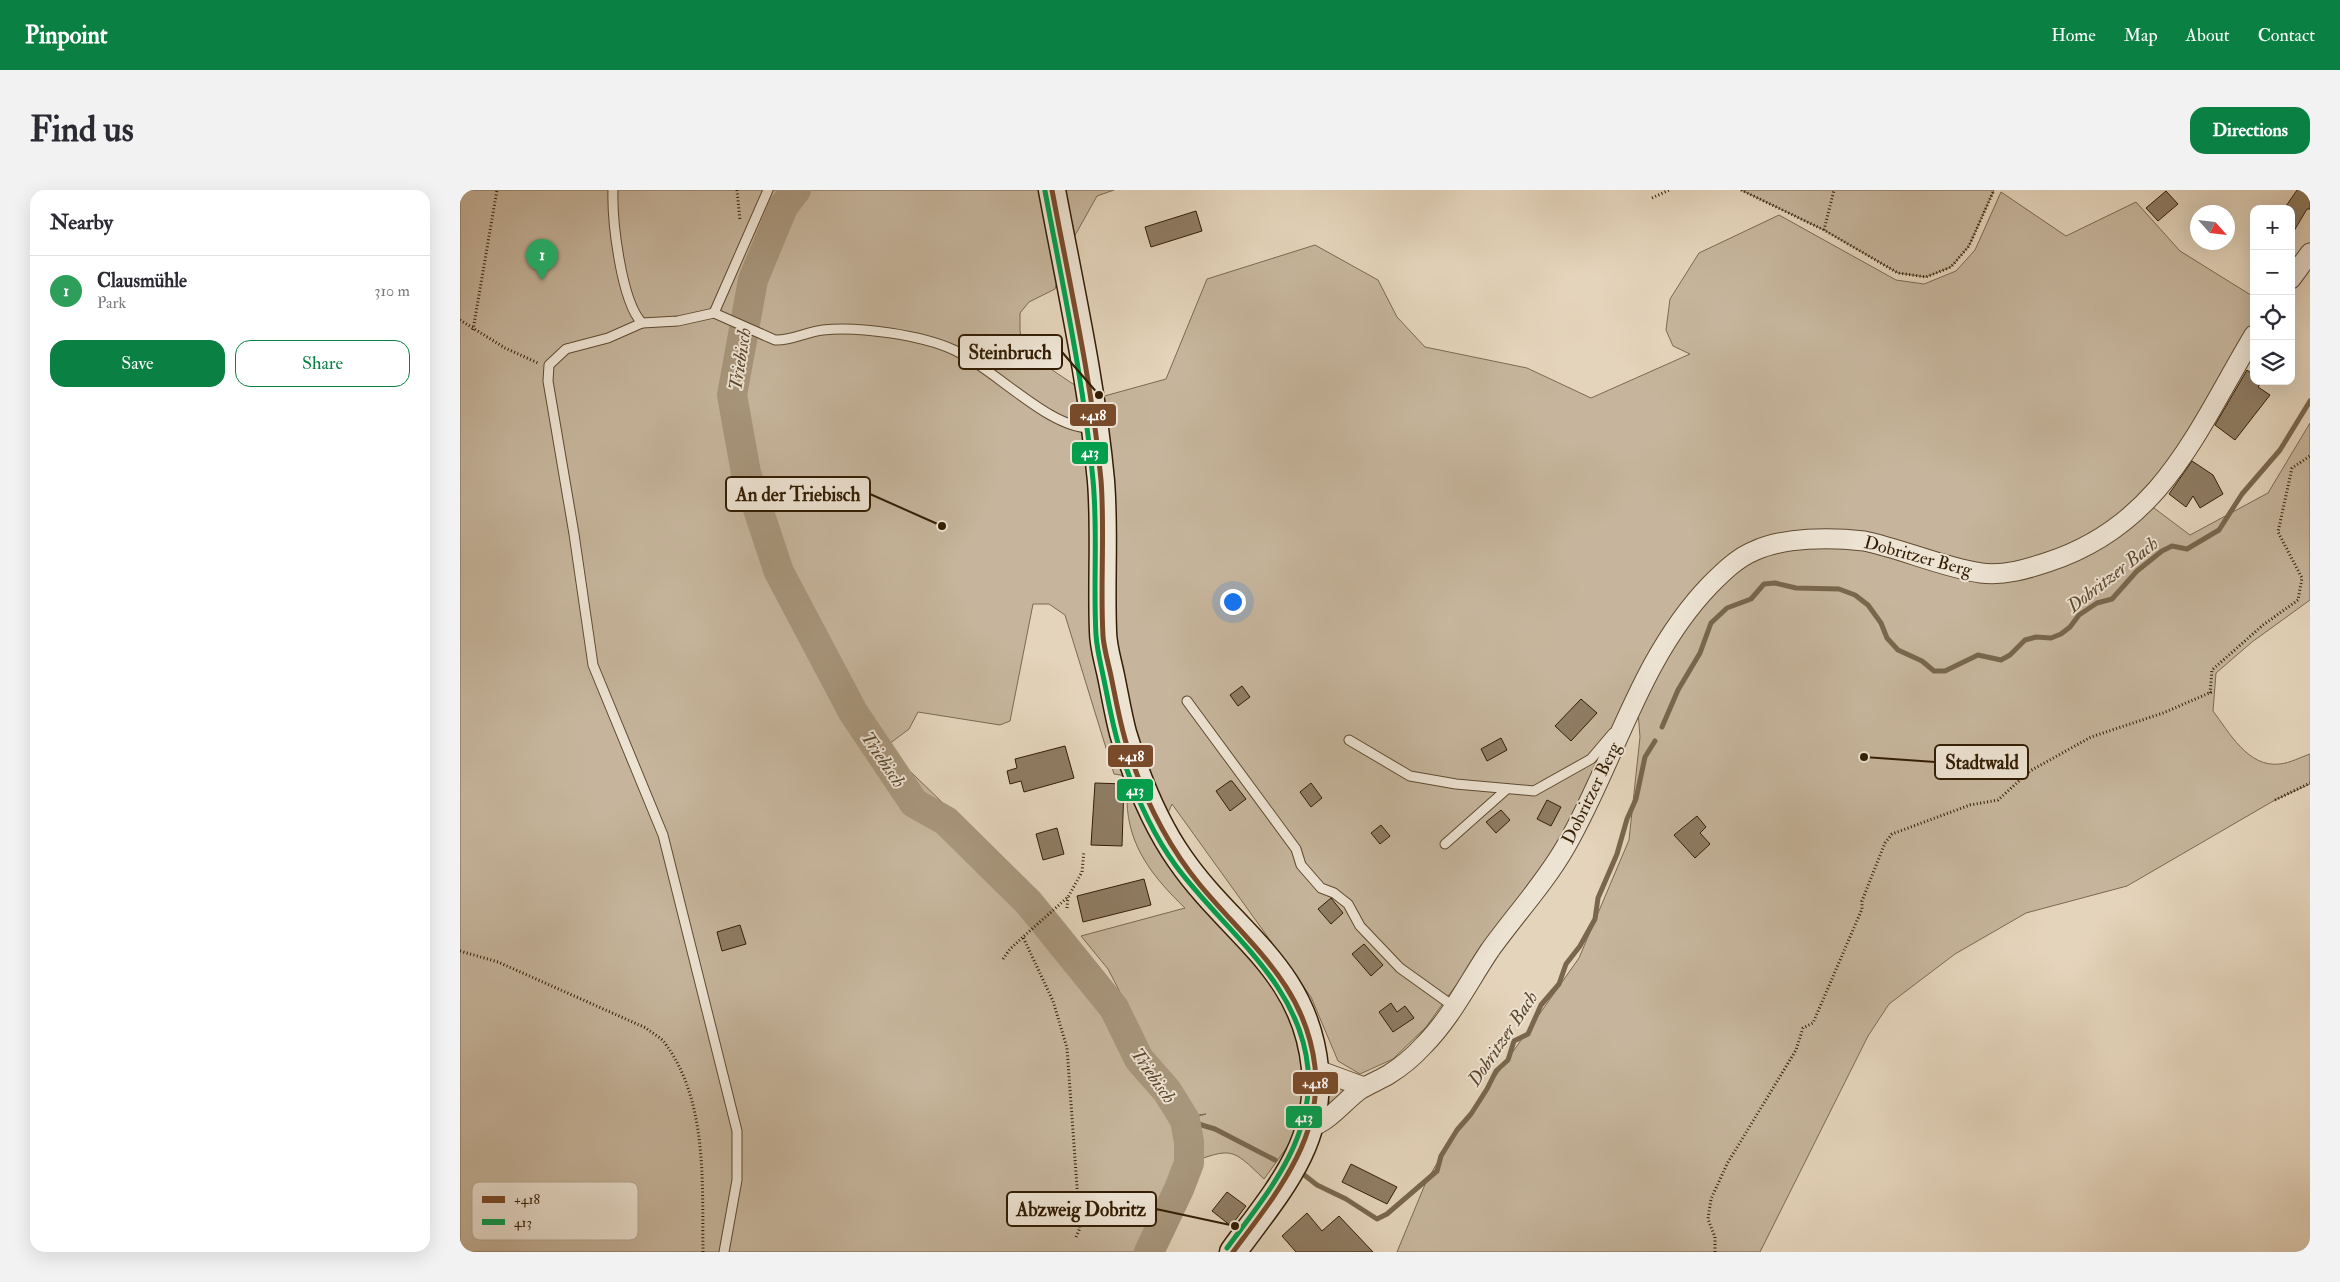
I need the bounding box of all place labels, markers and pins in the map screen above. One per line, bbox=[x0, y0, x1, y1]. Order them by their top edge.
pin: 1 bbox=[526, 239, 558, 280]
callout: Steinbruch bbox=[959, 335, 1062, 369]
callout: An der Triebisch bbox=[726, 477, 870, 511]
callout: Stadtwald bbox=[1935, 745, 2028, 779]
callout: Abzweig Dobritz bbox=[1007, 1192, 1156, 1226]

